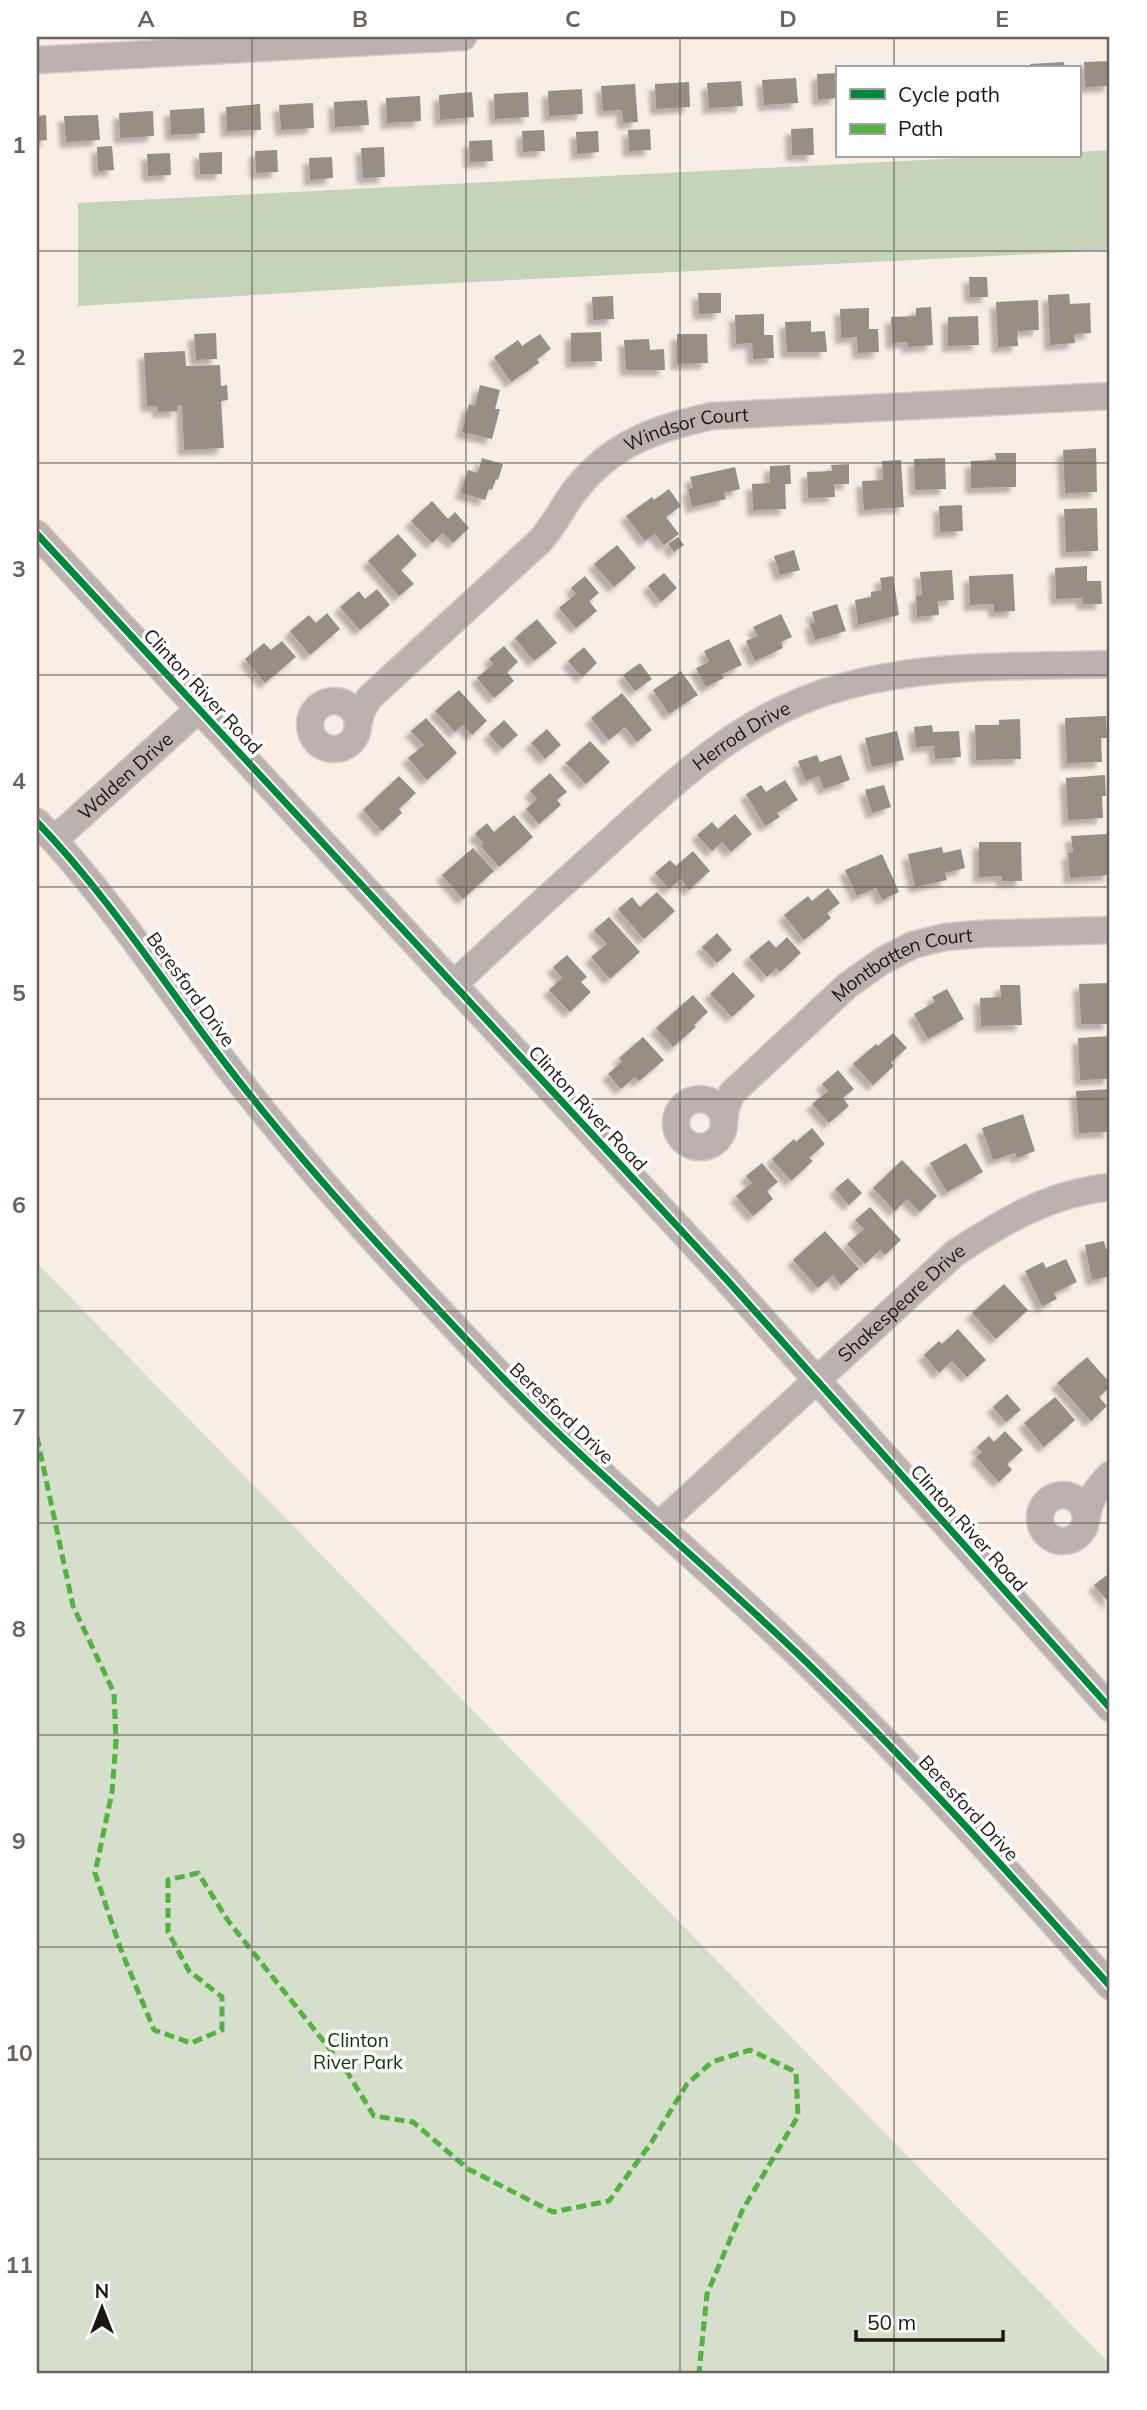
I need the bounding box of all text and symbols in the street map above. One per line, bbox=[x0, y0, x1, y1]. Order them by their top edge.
text: A bbox=[137, 4, 155, 33]
text: B bbox=[352, 4, 368, 33]
text: C bbox=[565, 4, 581, 33]
text: D bbox=[779, 4, 797, 33]
text: E bbox=[995, 4, 1009, 33]
legend bbox=[836, 66, 1080, 158]
text: Cycle path bbox=[898, 81, 1000, 107]
text: Path bbox=[898, 115, 943, 141]
text: 1 bbox=[12, 130, 26, 159]
text: 2 bbox=[12, 342, 26, 371]
street label: Windsor Court bbox=[620, 402, 749, 456]
text: 3 bbox=[12, 554, 26, 583]
street label: Clinton River Road bbox=[139, 623, 267, 759]
street label: Herrod Drive bbox=[687, 696, 794, 776]
street label: Walden Drive bbox=[73, 727, 178, 825]
text: 4 bbox=[12, 766, 26, 795]
street label: Montbatten Court bbox=[826, 923, 974, 1006]
street label: Beresford Drive bbox=[141, 927, 241, 1051]
text: 5 bbox=[12, 978, 26, 1007]
street label: Clinton River Road bbox=[524, 1040, 652, 1176]
text: 6 bbox=[12, 1190, 26, 1219]
street label: Shakespeare Drive bbox=[832, 1238, 970, 1367]
street label: Beresford Drive bbox=[505, 1357, 619, 1469]
text: 7 bbox=[12, 1402, 26, 1431]
street label: Clinton River Road bbox=[906, 1459, 1032, 1597]
text: 8 bbox=[12, 1614, 26, 1643]
street label: Beresford Drive bbox=[914, 1750, 1024, 1866]
text: 9 bbox=[12, 1826, 26, 1855]
park label: Clinton River Park bbox=[313, 2028, 403, 2074]
text: 10 bbox=[5, 2038, 33, 2067]
text: 11 bbox=[5, 2250, 33, 2279]
north arrow bbox=[66, 2274, 136, 2344]
text: N bbox=[95, 2279, 109, 2303]
scale bar bbox=[856, 2298, 1004, 2342]
text: 50 m bbox=[867, 2309, 916, 2335]

